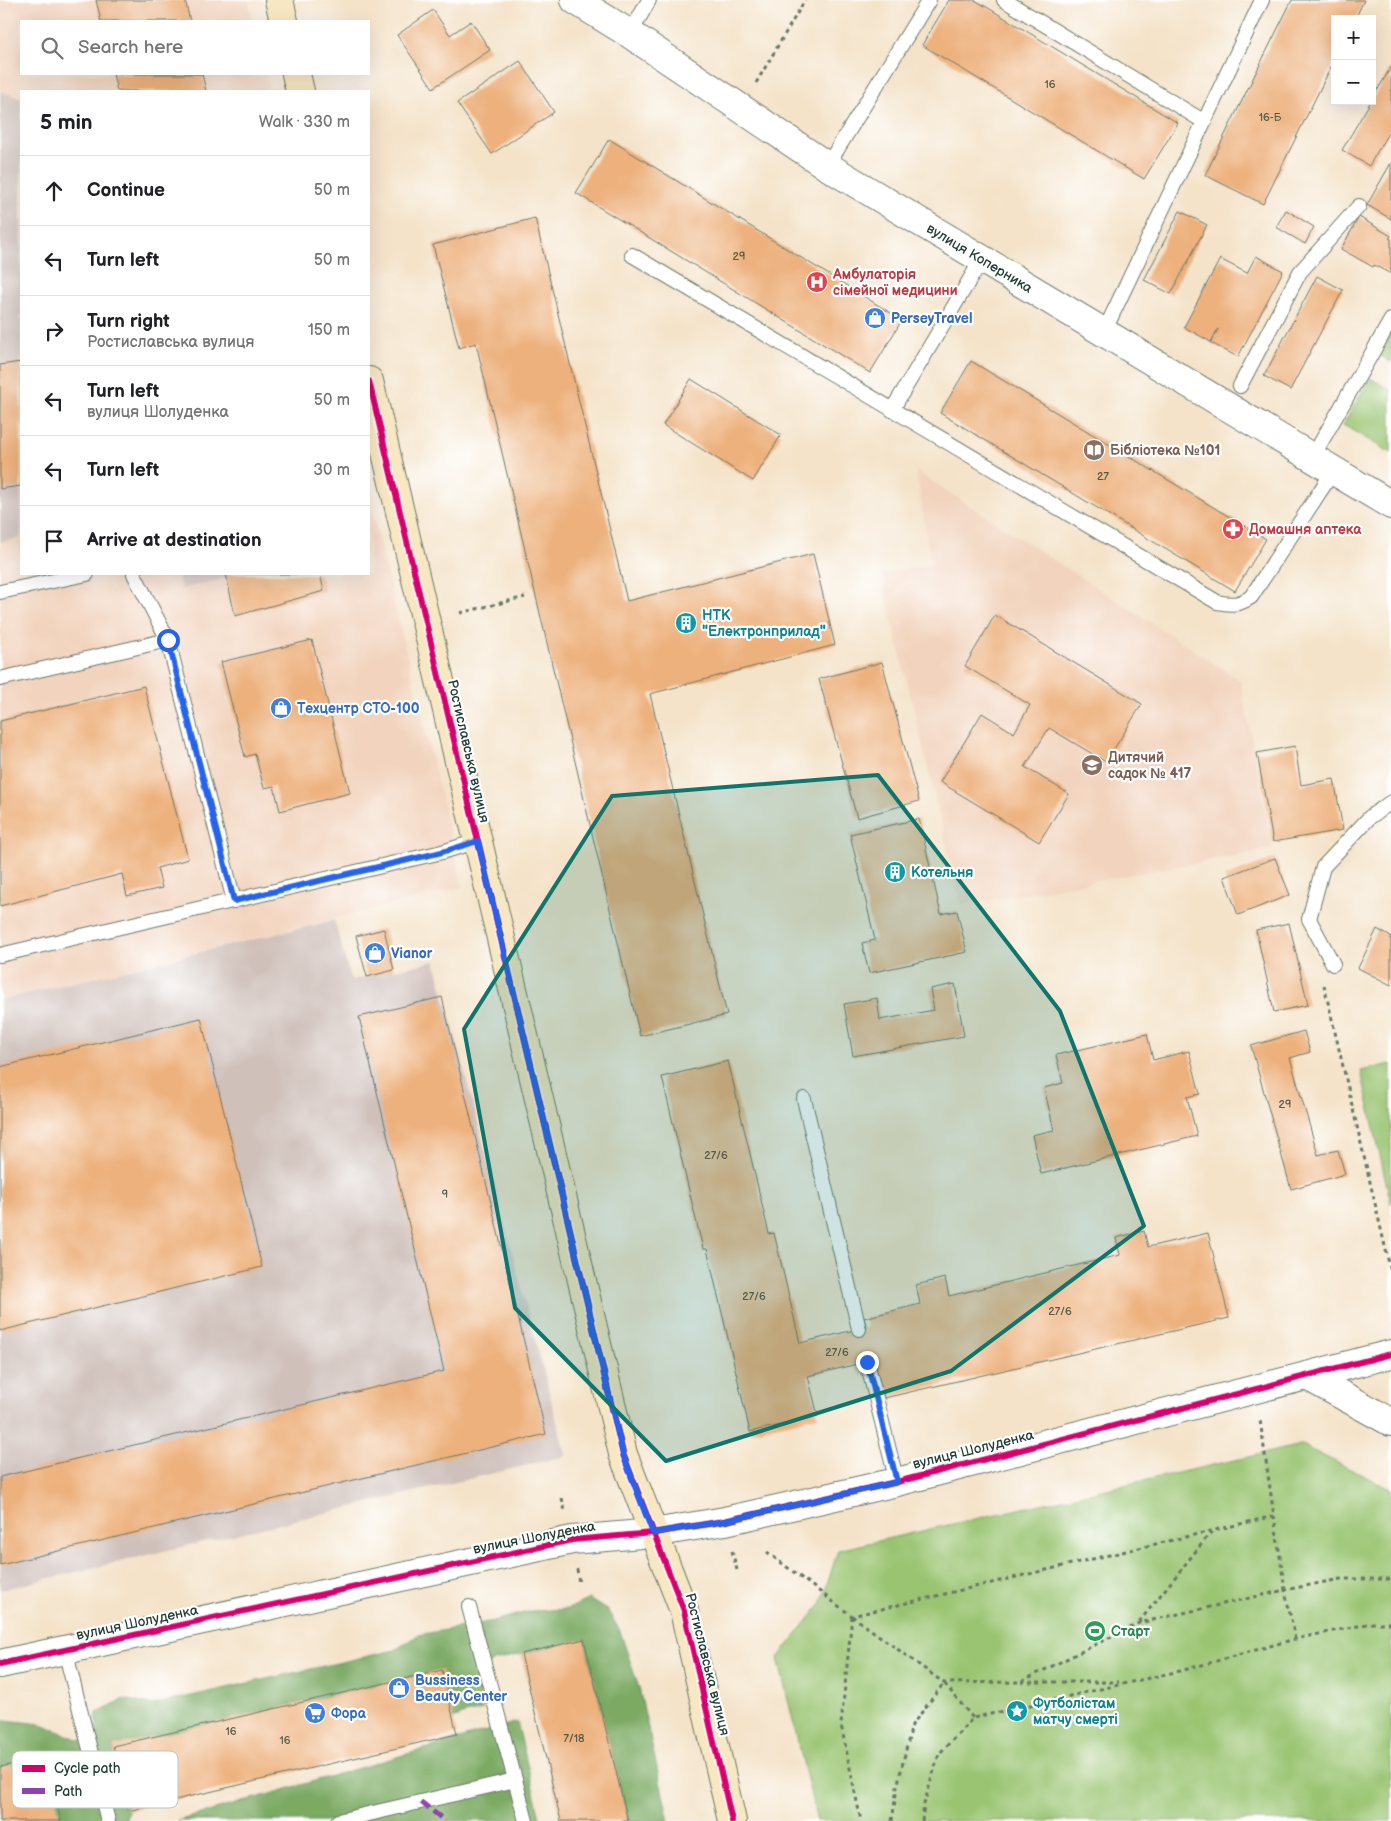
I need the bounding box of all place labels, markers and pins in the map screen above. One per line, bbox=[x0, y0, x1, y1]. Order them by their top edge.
place label: Амбулаторія сімейної медицини bbox=[832, 266, 958, 299]
hospital icon: Амбулаторія сімейної медицини bbox=[805, 270, 829, 294]
shop icon: PerseyTravel bbox=[863, 306, 887, 330]
place label: PerseyTravel bbox=[891, 310, 972, 327]
library icon: Бібліотека №101 bbox=[1082, 438, 1106, 462]
place label: Бібліотека №101 bbox=[1110, 442, 1220, 459]
pharmacy icon: Домашня аптека bbox=[1221, 517, 1245, 541]
place label: Домашня аптека bbox=[1249, 521, 1362, 538]
place label: НТК "Електронприлад" bbox=[702, 607, 826, 640]
building icon: НТК "Електронприлад" bbox=[674, 611, 698, 635]
shop icon: Техцентр СТО-100 bbox=[269, 696, 293, 720]
place label: Техцентр СТО-100 bbox=[297, 700, 420, 717]
place label: Дитячий садок № 417 bbox=[1108, 749, 1192, 782]
school or university icon: Дитячий садок № 417 bbox=[1080, 753, 1104, 777]
building icon: Котельня bbox=[883, 860, 907, 884]
place label: Котельня bbox=[911, 864, 973, 881]
shop icon: Vianor bbox=[363, 941, 387, 965]
place label: Vianor bbox=[391, 945, 433, 962]
sports icon: Старт bbox=[1083, 1619, 1107, 1643]
place label: Старт bbox=[1111, 1623, 1150, 1640]
place label: Bussiness Beauty Center bbox=[415, 1672, 508, 1705]
shop icon: Bussiness Beauty Center bbox=[387, 1676, 411, 1700]
place label: Футболістам матчу смерті bbox=[1033, 1695, 1118, 1728]
place icon: Футболістам матчу смерті bbox=[1005, 1699, 1029, 1723]
supermarket icon: Фора bbox=[303, 1701, 327, 1725]
place label: Фора bbox=[331, 1705, 367, 1722]

